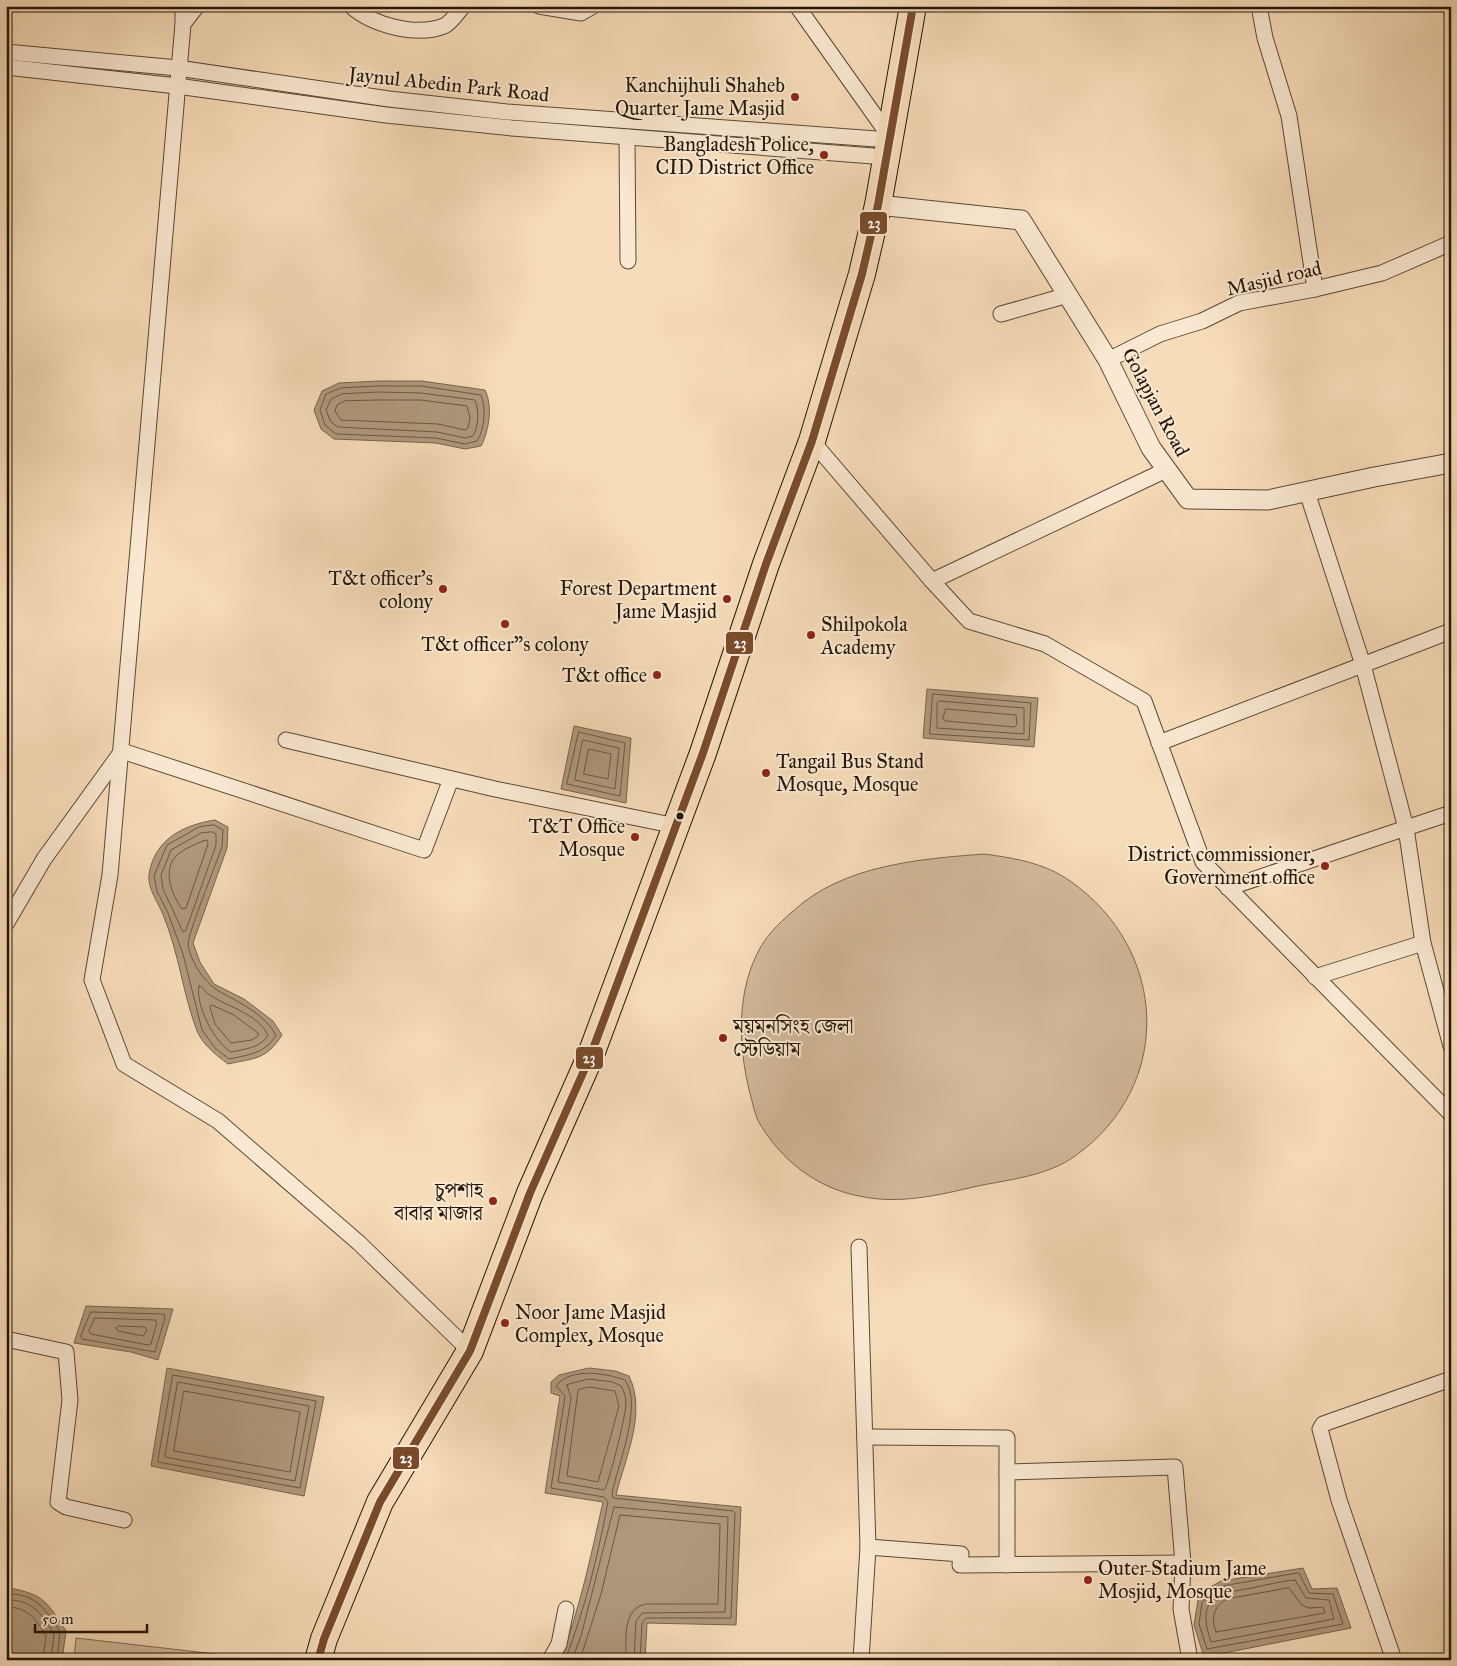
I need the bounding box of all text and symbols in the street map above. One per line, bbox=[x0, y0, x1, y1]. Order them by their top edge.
street label: Jaynul Abedin Park Road bbox=[345, 61, 550, 107]
place label: Kanchijhuli Shaheb Quarter Jame Masjid bbox=[615, 73, 785, 121]
marker: Kanchijhuli Shaheb Quarter Jame Masjid bbox=[789, 91, 801, 103]
place label: Bangladesh Police, CID District Office bbox=[655, 132, 814, 179]
marker: Bangladesh Police, CID District Office bbox=[818, 149, 830, 161]
line badge: 23 bbox=[859, 211, 888, 235]
text: 23 bbox=[868, 215, 881, 233]
street label: Masjid road bbox=[1224, 255, 1324, 301]
street label: Golapjan Road bbox=[1117, 344, 1195, 460]
place label: T&t officer's colony bbox=[328, 566, 434, 613]
place label: Forest Department Jame Masjid bbox=[560, 576, 717, 624]
marker: T&t officer's colony bbox=[437, 583, 449, 595]
marker: Forest Department Jame Masjid bbox=[721, 593, 733, 605]
place label: Shilpokola Academy bbox=[820, 612, 908, 659]
marker: T&t officer"s colony bbox=[499, 618, 511, 630]
marker: Shilpokola Academy bbox=[805, 629, 817, 641]
line badge: 23 bbox=[725, 631, 754, 655]
place label: T&t officer"s colony bbox=[421, 632, 589, 656]
text: 23 bbox=[734, 635, 747, 653]
place label: T&t office bbox=[562, 663, 647, 687]
marker: T&t office bbox=[651, 669, 663, 681]
place label: Tangail Bus Stand Mosque, Mosque bbox=[776, 749, 924, 797]
marker: Tangail Bus Stand Mosque, Mosque bbox=[760, 767, 772, 779]
unlabelled marker bbox=[675, 811, 685, 821]
place label: T&T Office Mosque bbox=[528, 814, 625, 862]
marker: T&T Office Mosque bbox=[629, 831, 641, 843]
place label: District commissioner, Government office bbox=[1127, 842, 1315, 889]
marker: District commissioner, Government office bbox=[1319, 860, 1331, 872]
place label: ময়মনসিংহ জেলা স্টেডিয়াম bbox=[732, 1014, 853, 1061]
marker: ময়মনসিংহ জেলা স্টেডিয়াম bbox=[717, 1032, 729, 1044]
line badge: 23 bbox=[575, 1046, 604, 1070]
text: 23 bbox=[583, 1050, 596, 1068]
place label: চুপশাহ বাবার মাজার bbox=[393, 1178, 484, 1225]
marker: চুপশাহ বাবার মাজার bbox=[487, 1195, 499, 1207]
place label: Noor Jame Masjid Complex, Mosque bbox=[515, 1300, 666, 1348]
marker: Noor Jame Masjid Complex, Mosque bbox=[499, 1317, 511, 1329]
line badge: 23 bbox=[392, 1446, 420, 1470]
text: 23 bbox=[400, 1450, 413, 1468]
place label: Outer Stadium Jame Mosjid, Mosque bbox=[1098, 1556, 1266, 1604]
marker: Outer Stadium Jame Mosjid, Mosque bbox=[1082, 1574, 1094, 1586]
scale bar bbox=[35, 1601, 148, 1633]
text: 50 m bbox=[42, 1610, 74, 1628]

